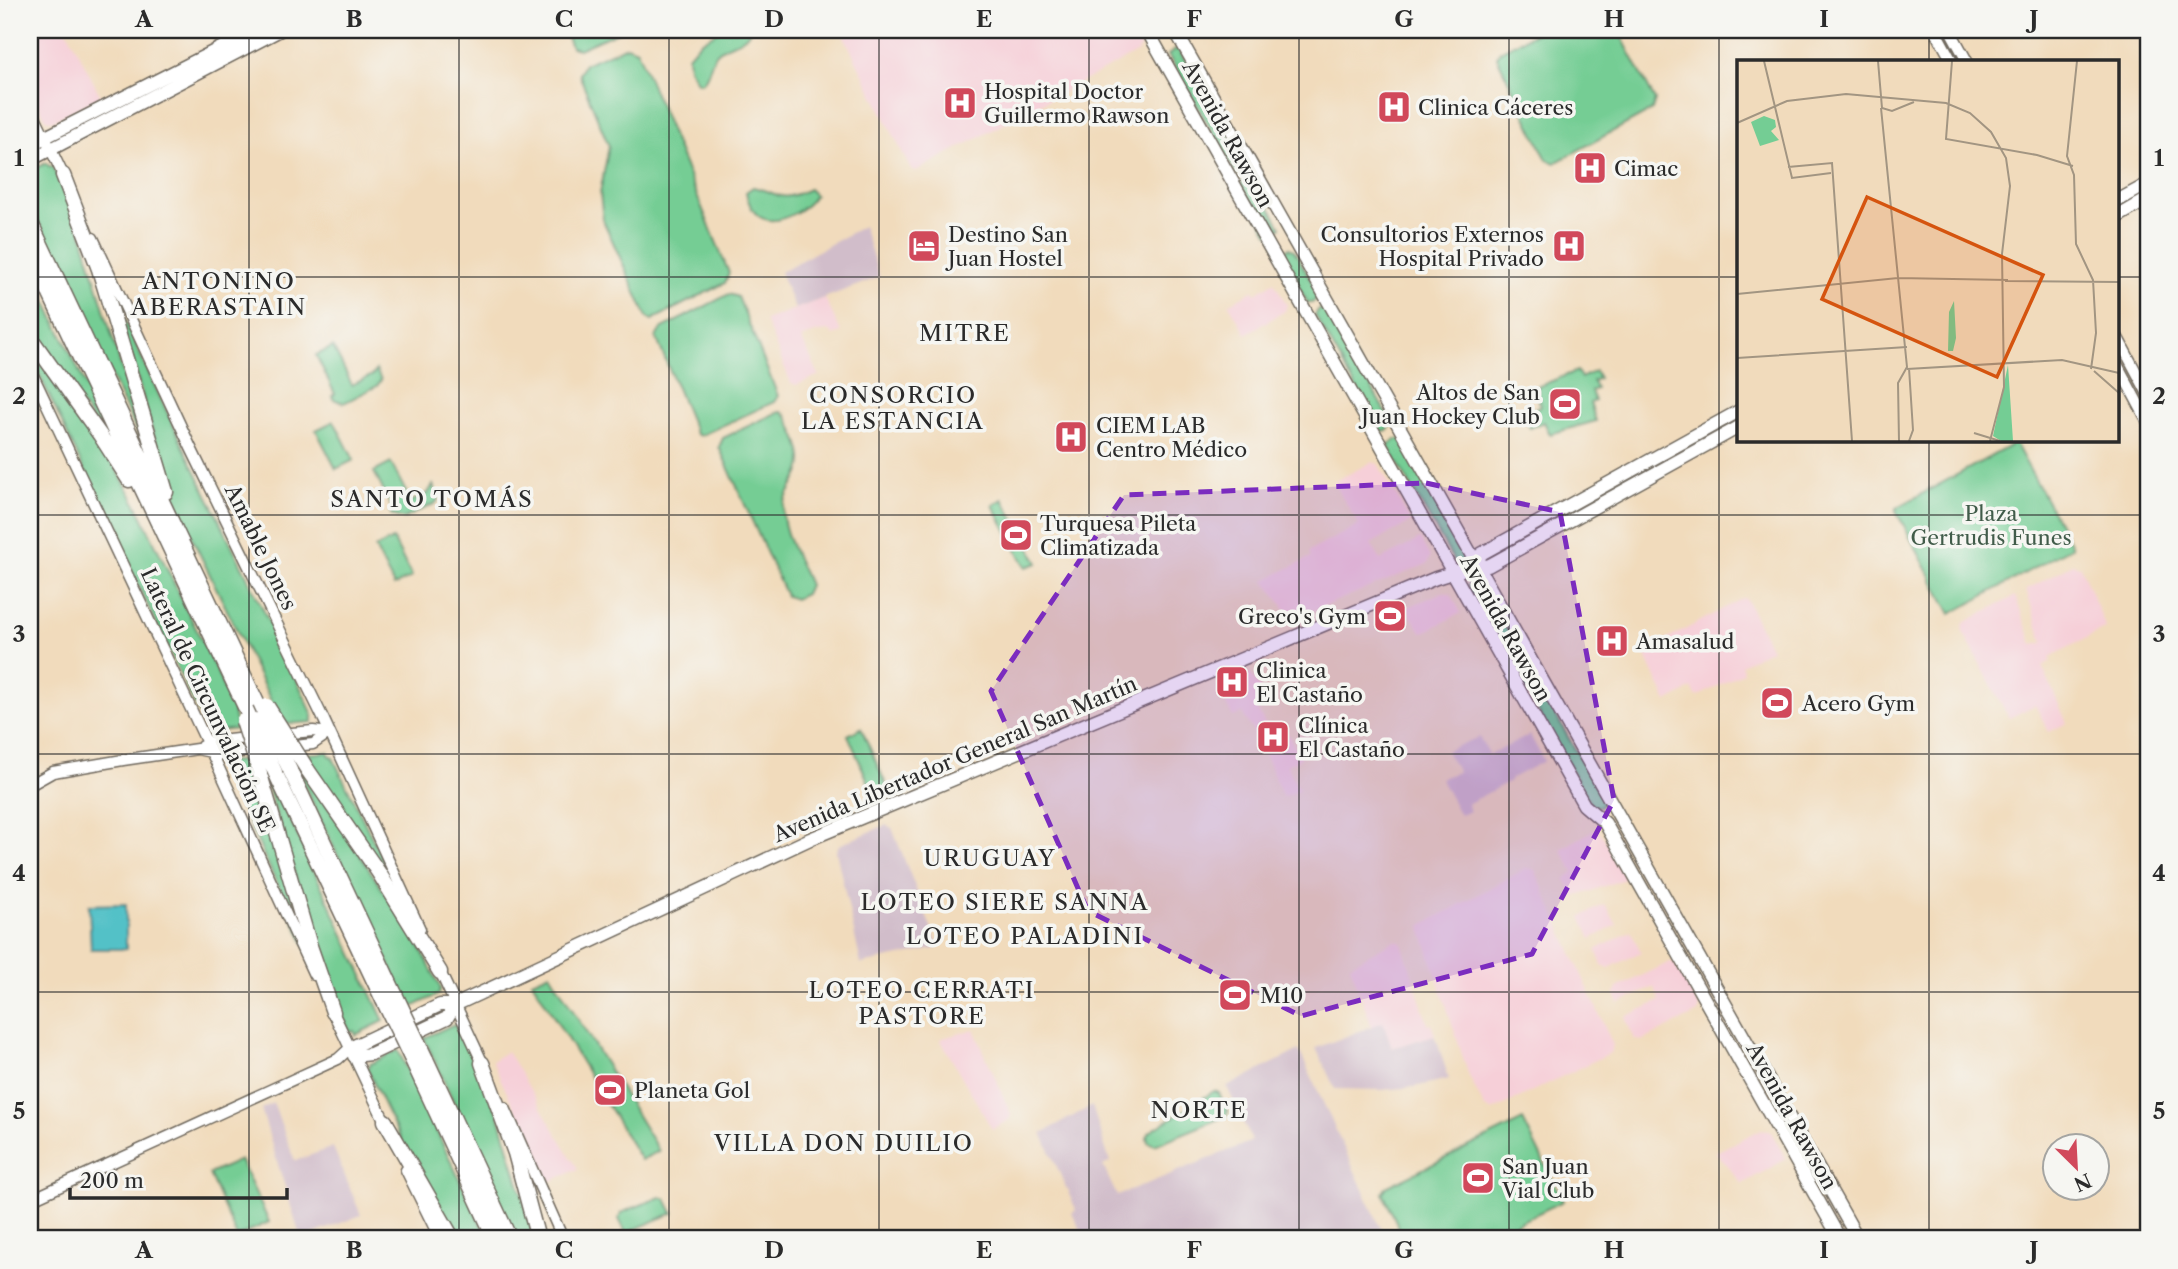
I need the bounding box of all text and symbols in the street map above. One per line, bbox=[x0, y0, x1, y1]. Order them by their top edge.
text: A bbox=[134, 5, 154, 33]
text: B bbox=[345, 5, 363, 33]
text: C bbox=[555, 5, 573, 33]
text: D bbox=[764, 5, 784, 33]
text: E bbox=[976, 5, 992, 33]
text: F bbox=[1186, 5, 1202, 33]
text: G bbox=[1394, 5, 1414, 33]
text: H bbox=[1604, 5, 1625, 33]
text: I bbox=[1819, 5, 1829, 33]
text: J bbox=[2025, 5, 2039, 33]
street label: Avenida Rawson bbox=[1177, 56, 1279, 212]
inset map bbox=[1737, 60, 2118, 441]
place label: Hospital Doctor Guillermo Rawson bbox=[984, 79, 1169, 128]
hospital icon: Hospital Doctor Guillermo Rawson bbox=[941, 84, 979, 122]
hospital icon: Clinica Cáceres bbox=[1375, 88, 1413, 126]
place label: Clinica Cáceres bbox=[1418, 95, 1573, 120]
text: 1 bbox=[14, 144, 25, 172]
text: 1 bbox=[2154, 144, 2165, 172]
hospital icon: Cimac bbox=[1571, 149, 1609, 187]
place label: Cimac bbox=[1614, 156, 1678, 181]
place label: Destino San Juan Hostel bbox=[945, 222, 1068, 271]
place label: Consultorios Externos Hospital Privado bbox=[1320, 222, 1544, 271]
hotel icon: Destino San Juan Hostel bbox=[905, 227, 943, 265]
hospital icon: Consultorios Externos Hospital Privado bbox=[1550, 227, 1588, 265]
district label: ANTONINO ABERASTAIN bbox=[130, 267, 307, 321]
district label: MITRE bbox=[919, 319, 1011, 347]
place label: Altos de San Juan Hockey Club bbox=[1358, 380, 1540, 429]
district label: CONSORCIO LA ESTANCIA bbox=[801, 381, 985, 435]
text: 2 bbox=[12, 382, 26, 410]
text: 2 bbox=[2152, 382, 2166, 410]
sports icon: Altos de San Juan Hockey Club bbox=[1546, 385, 1584, 423]
place label: CIEM LAB Centro Médico bbox=[1096, 413, 1247, 462]
hospital icon: CIEM LAB Centro Médico bbox=[1052, 418, 1090, 456]
street label: Amable Jones bbox=[219, 479, 302, 614]
district label: SANTO TOMÁS bbox=[330, 485, 534, 513]
park label: Plaza Gertrudis Funes bbox=[1910, 501, 2072, 550]
place label: Turquesa Pileta Climatizada bbox=[1040, 511, 1197, 560]
sports icon: Turquesa Pileta Climatizada bbox=[997, 516, 1035, 554]
street label: Avenida Rawson bbox=[1455, 550, 1557, 706]
street label: Lateral de Circunvalación SE bbox=[136, 564, 280, 836]
sports icon: Greco's Gym bbox=[1371, 597, 1409, 635]
place label: Greco's Gym bbox=[1238, 604, 1366, 629]
text: 3 bbox=[13, 620, 26, 648]
text: 3 bbox=[2153, 620, 2166, 648]
hospital icon: Amasalud bbox=[1593, 622, 1631, 660]
place label: Amasalud bbox=[1635, 629, 1735, 654]
place label: Clinica El Castaño bbox=[1256, 658, 1363, 707]
hospital icon: Clinica El Castaño bbox=[1213, 663, 1251, 701]
street label: Avenida Libertador General San Martín bbox=[768, 671, 1141, 848]
sports icon: Acero Gym bbox=[1758, 684, 1796, 722]
place label: Acero Gym bbox=[1801, 691, 1916, 716]
place label: Clínica El Castaño bbox=[1298, 713, 1405, 762]
hospital icon: Clínica El Castaño bbox=[1254, 718, 1292, 756]
district label: URUGUAY bbox=[924, 844, 1056, 872]
text: 4 bbox=[12, 859, 26, 887]
text: 4 bbox=[2152, 859, 2166, 887]
district label: LOTEO SIERE SANNA bbox=[861, 888, 1149, 916]
district label: LOTEO PALADINI bbox=[906, 922, 1144, 950]
district label: LOTEO CERRATI PASTORE bbox=[809, 976, 1035, 1030]
sports icon: M10 bbox=[1216, 976, 1254, 1014]
place label: M10 bbox=[1260, 983, 1303, 1008]
street label: Avenida Rawson bbox=[1741, 1038, 1843, 1194]
sports icon: Planeta Gol bbox=[591, 1071, 629, 1109]
place label: Planeta Gol bbox=[634, 1078, 750, 1103]
district label: NORTE bbox=[1150, 1096, 1248, 1124]
text: 5 bbox=[13, 1097, 25, 1125]
text: 5 bbox=[2153, 1097, 2165, 1125]
district label: VILLA DON DUILIO bbox=[713, 1129, 974, 1157]
north arrow bbox=[2042, 1132, 2112, 1202]
place label: San Juan Vial Club bbox=[1501, 1154, 1594, 1203]
scale bar bbox=[70, 1157, 287, 1201]
sports icon: San Juan Vial Club bbox=[1459, 1159, 1497, 1197]
text: 200 m bbox=[80, 1168, 144, 1193]
text: N bbox=[2070, 1168, 2095, 1196]
text: A bbox=[134, 1236, 154, 1264]
text: B bbox=[345, 1236, 363, 1264]
text: C bbox=[555, 1236, 573, 1264]
text: D bbox=[764, 1236, 784, 1264]
text: E bbox=[976, 1236, 992, 1264]
text: F bbox=[1186, 1236, 1202, 1264]
text: G bbox=[1394, 1236, 1414, 1264]
text: H bbox=[1604, 1236, 1625, 1264]
text: I bbox=[1819, 1236, 1829, 1264]
text: J bbox=[2025, 1236, 2039, 1264]

